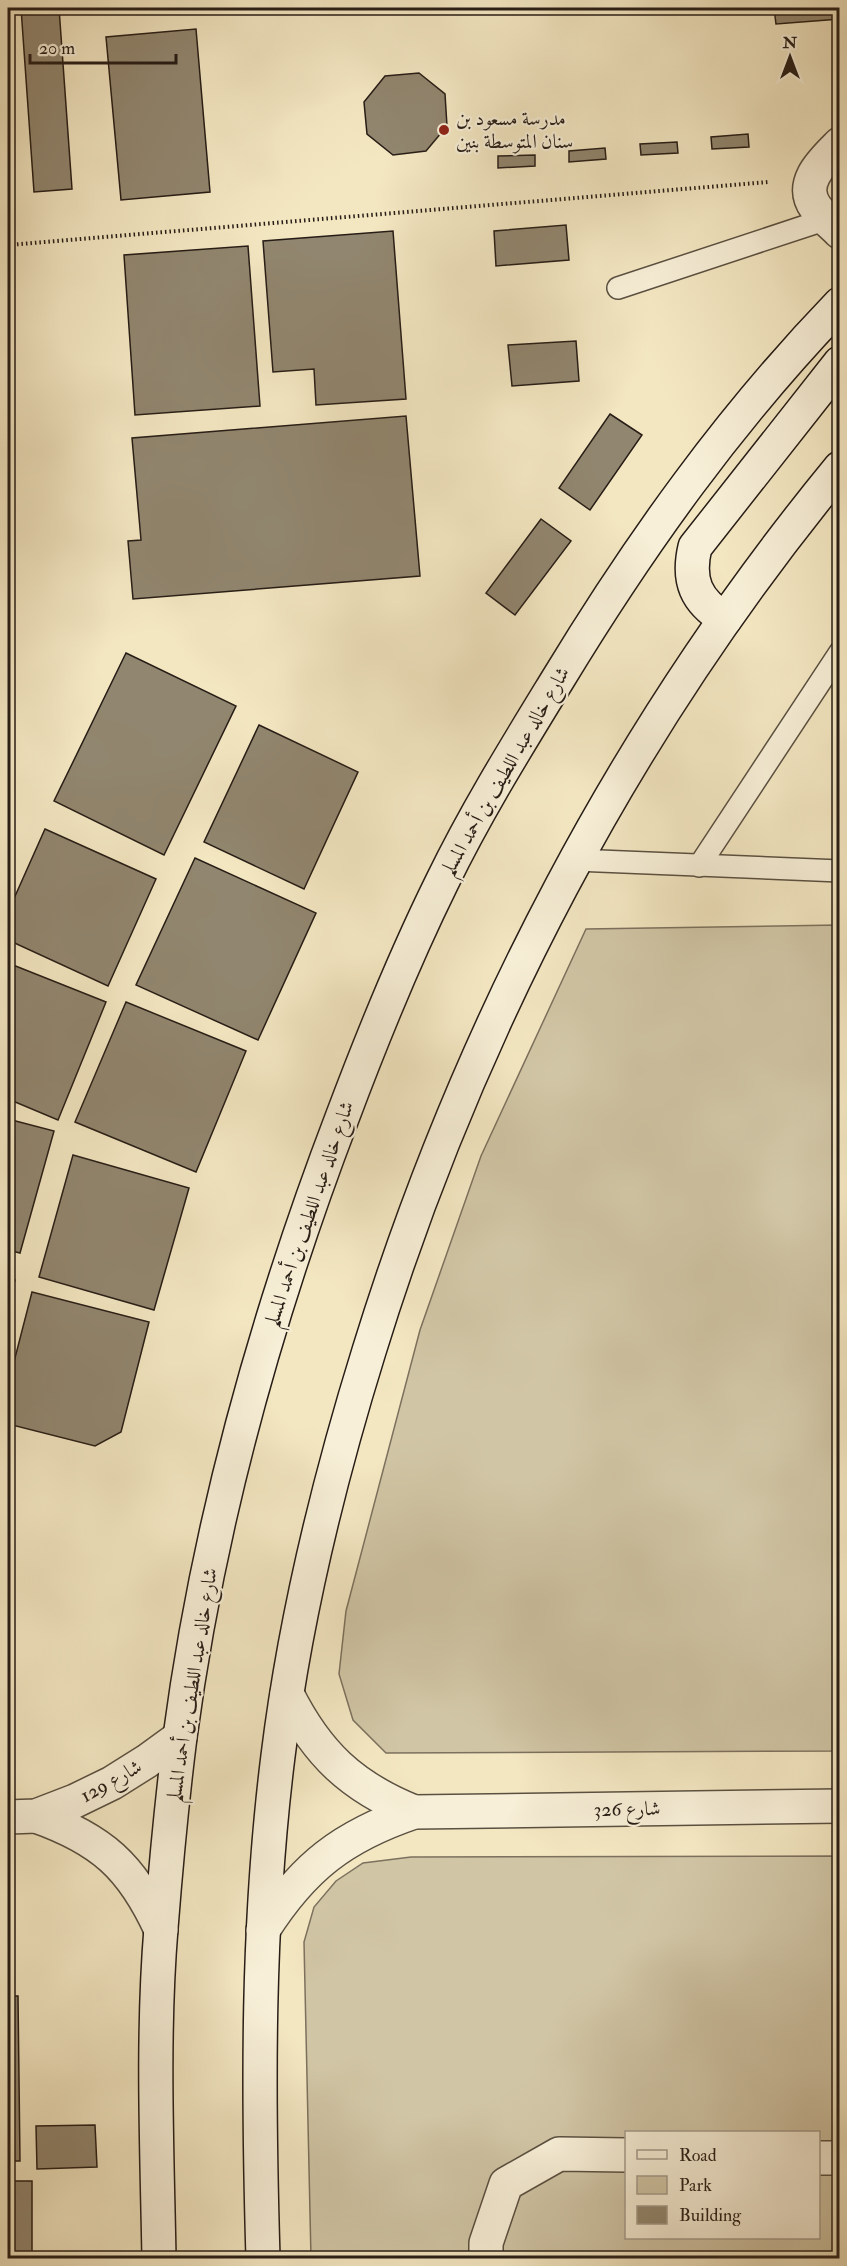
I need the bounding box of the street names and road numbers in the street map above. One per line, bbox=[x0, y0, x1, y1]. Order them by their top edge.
street label: شارع خالد عبد اللطيف بن أحمد المسلم bbox=[433, 661, 582, 884]
street label: شارع خالد عبد اللطيف بن أحمد المسلم bbox=[257, 1097, 367, 1333]
street label: شارع خالد عبد اللطيف بن أحمد المسلم bbox=[159, 1566, 231, 1805]
street label: شارع 129 bbox=[76, 1754, 149, 1812]
street label: شارع 326 bbox=[593, 1796, 661, 1827]

